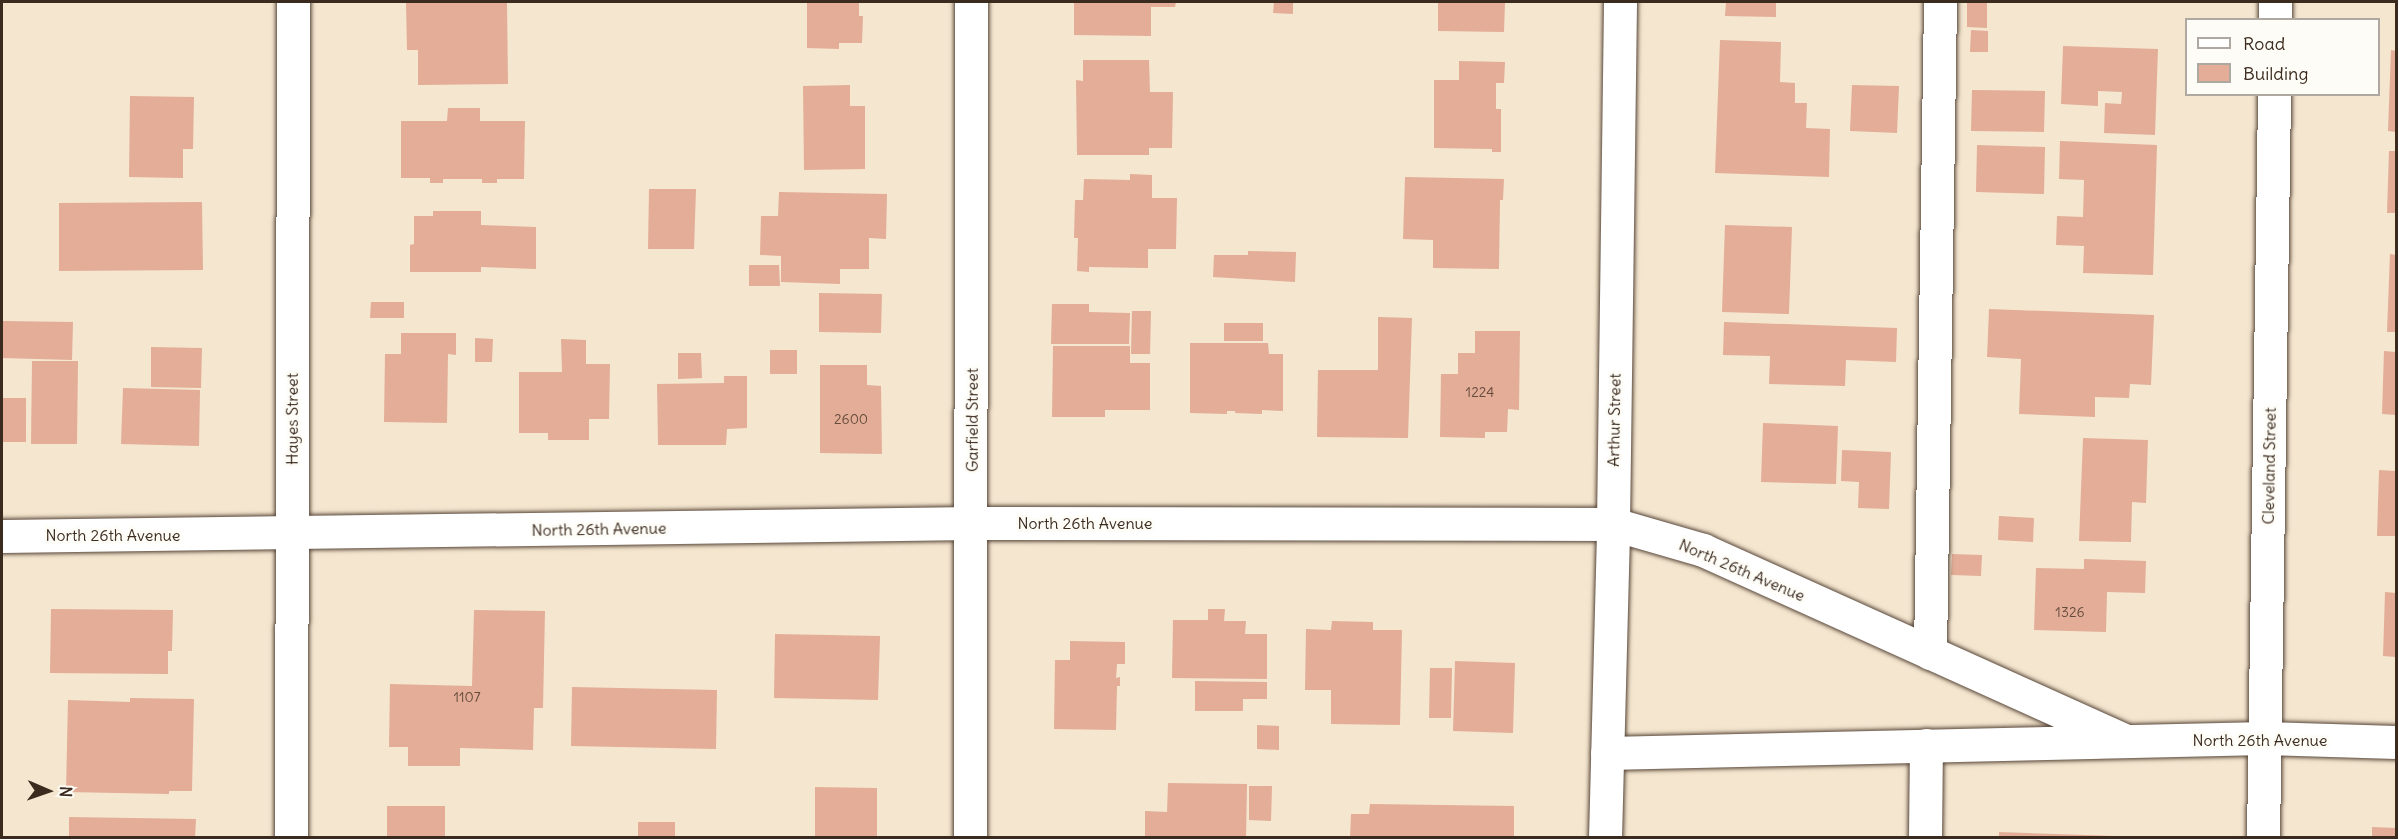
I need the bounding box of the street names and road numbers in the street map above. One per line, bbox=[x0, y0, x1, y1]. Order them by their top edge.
street label: Garfield Street bbox=[962, 368, 982, 472]
street label: Hayes Street bbox=[282, 373, 302, 465]
street label: Arthur Street bbox=[1604, 373, 1624, 467]
street label: Cleveland Street bbox=[2258, 407, 2280, 525]
street label: North 26th Avenue bbox=[1018, 513, 1152, 533]
street label: North 26th Avenue bbox=[531, 518, 667, 540]
street label: North 26th Avenue bbox=[46, 525, 180, 545]
street label: North 26th Avenue bbox=[1676, 535, 1808, 605]
street label: North 26th Avenue bbox=[2193, 730, 2327, 750]

